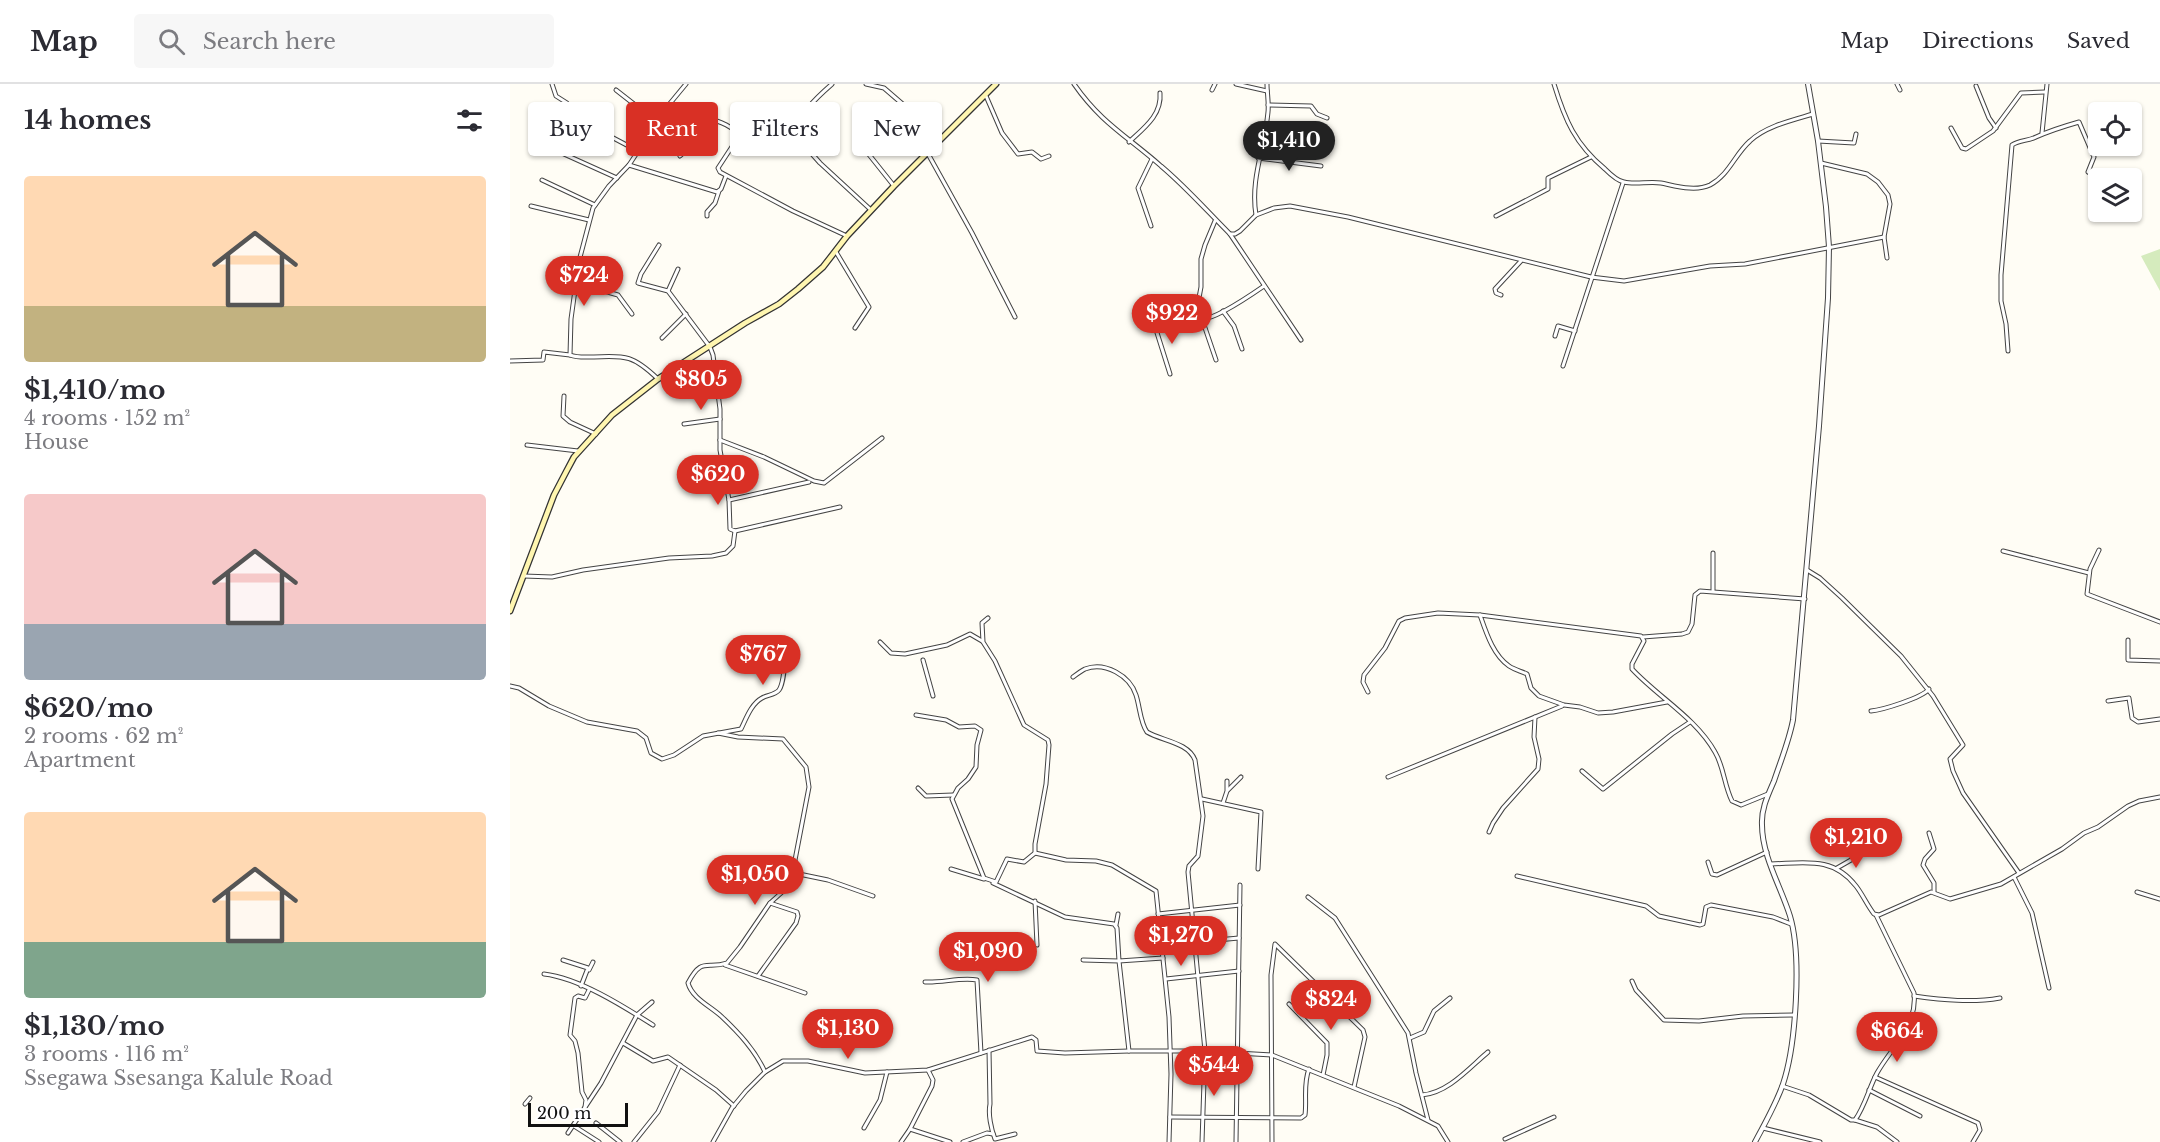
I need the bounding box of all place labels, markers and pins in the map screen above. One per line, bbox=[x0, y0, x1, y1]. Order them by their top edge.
pin: $1,410 bbox=[1240, 121, 1338, 172]
pin: $724 bbox=[548, 256, 620, 307]
pin: $922 bbox=[1136, 294, 1208, 345]
pin: $805 bbox=[665, 360, 737, 411]
pin: $620 bbox=[682, 455, 754, 506]
pin: $767 bbox=[727, 635, 799, 686]
pin: $1,210 bbox=[1807, 818, 1905, 869]
pin: $1,050 bbox=[706, 855, 804, 906]
pin: $1,270 bbox=[1132, 916, 1230, 967]
pin: $1,090 bbox=[939, 932, 1037, 983]
pin: $824 bbox=[1295, 980, 1367, 1031]
pin: $1,130 bbox=[799, 1009, 897, 1060]
pin: $664 bbox=[1861, 1012, 1933, 1063]
pin: $544 bbox=[1178, 1046, 1250, 1097]

